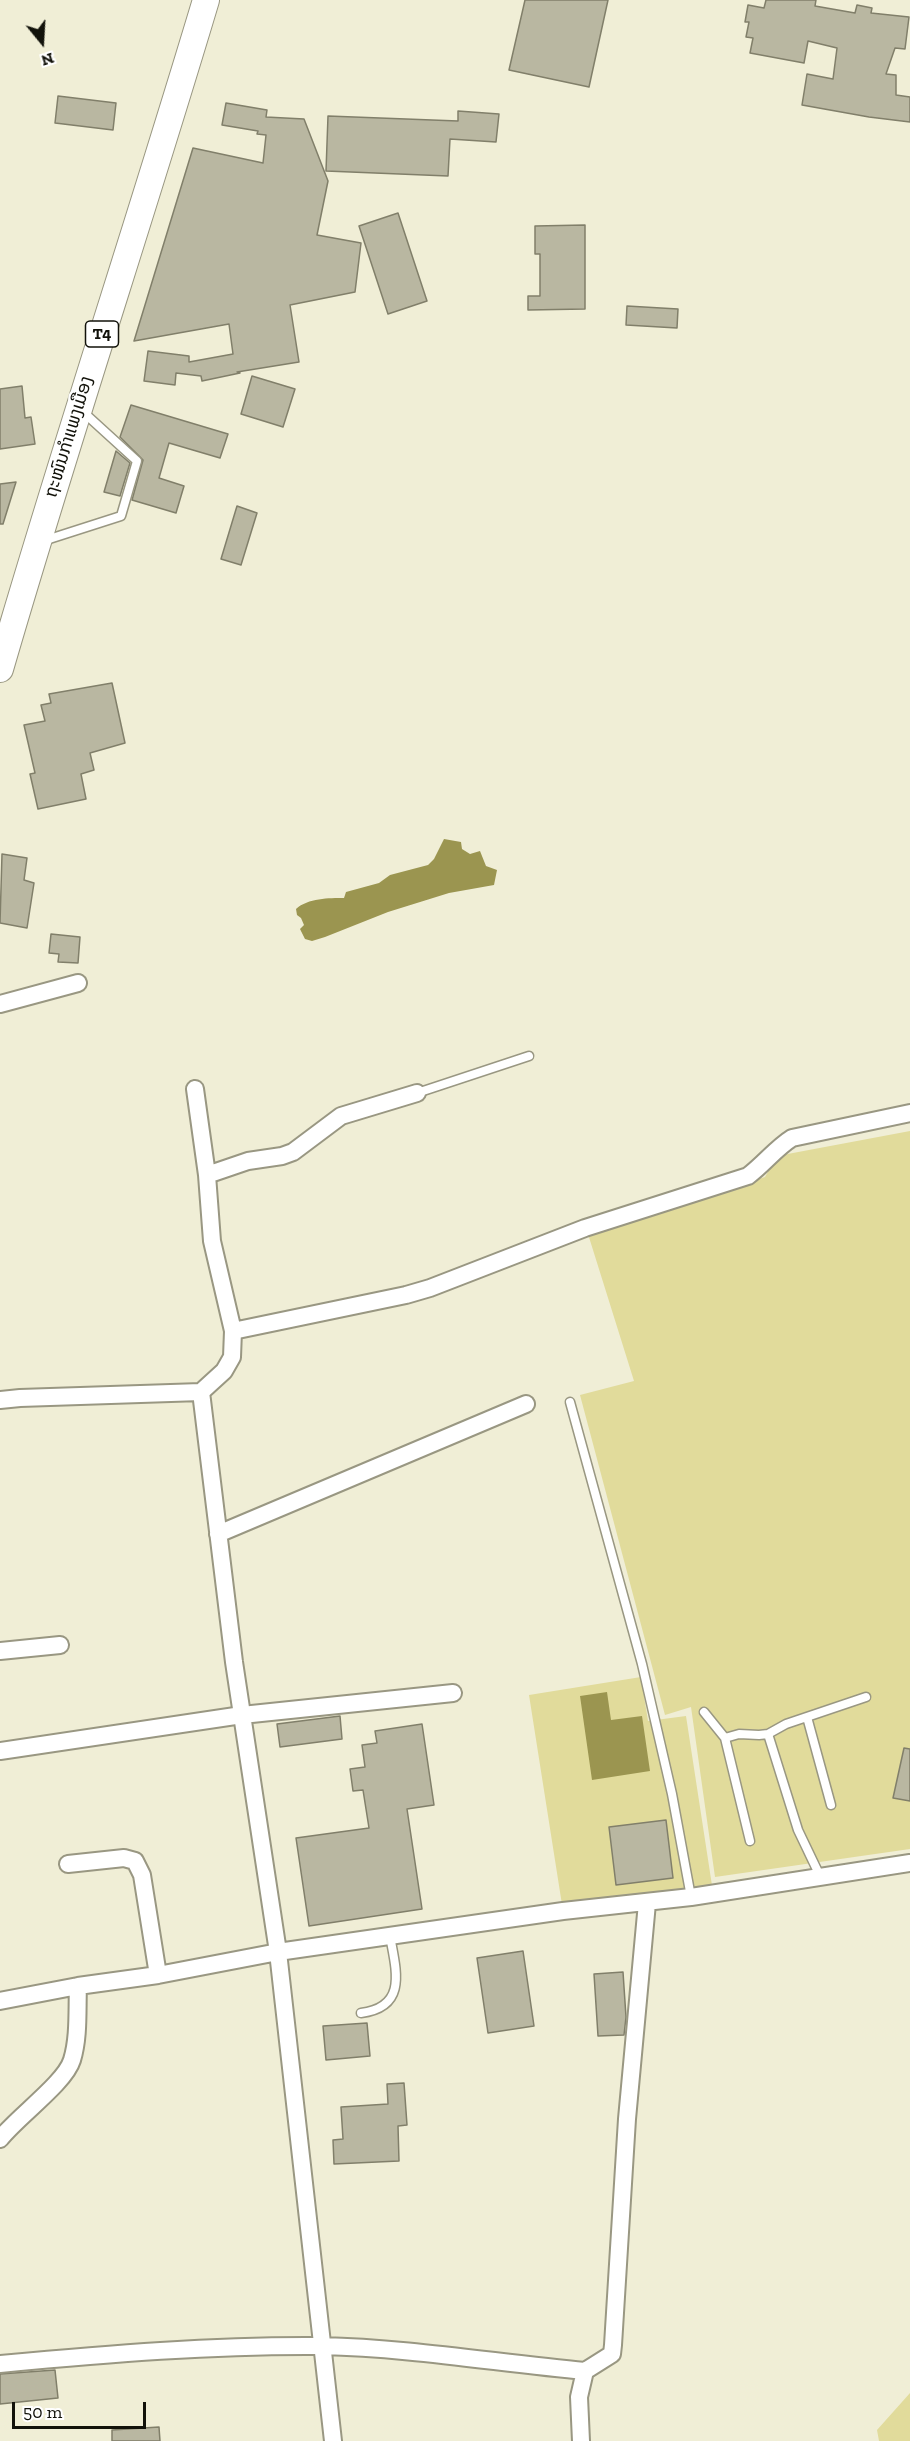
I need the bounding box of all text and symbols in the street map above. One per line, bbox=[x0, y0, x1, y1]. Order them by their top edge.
north arrow bbox=[12, 12, 72, 72]
text: N bbox=[39, 49, 56, 71]
road number: T4 bbox=[86, 321, 118, 347]
street label: ຖະໜົນກຳແພງເມືອງ bbox=[40, 374, 98, 500]
scale bar bbox=[15, 2390, 148, 2428]
text: 50 m bbox=[23, 2401, 62, 2423]

